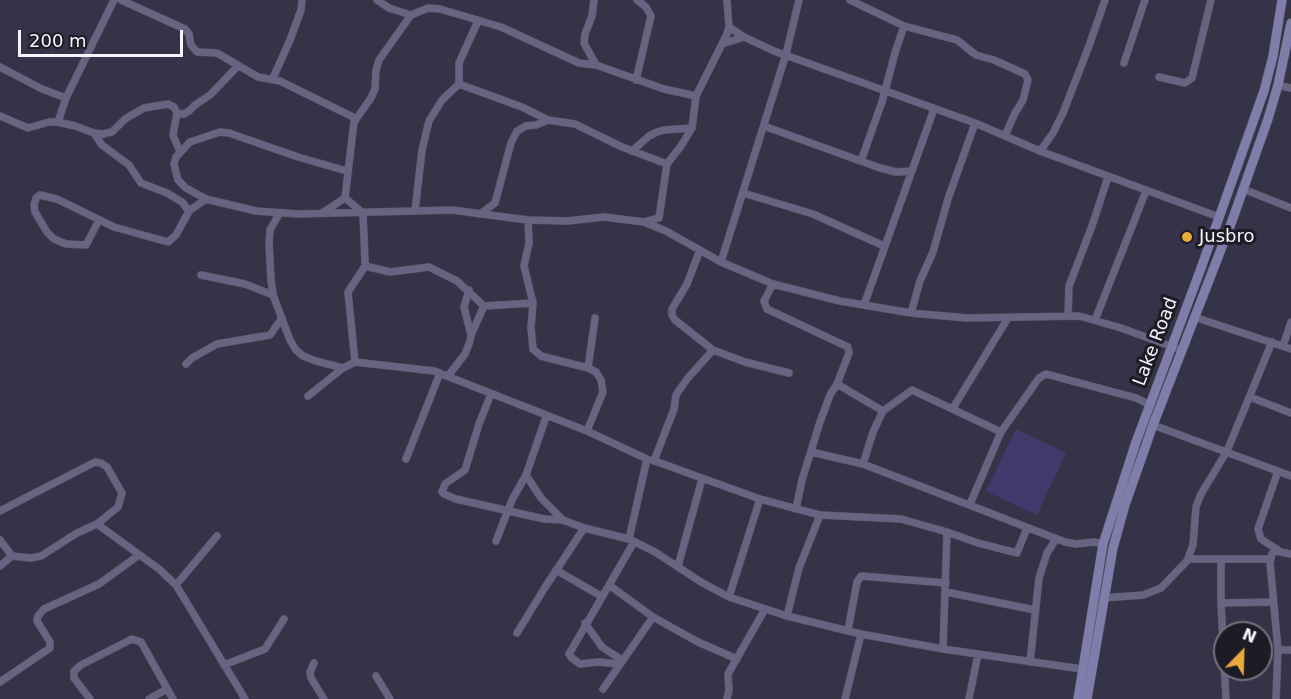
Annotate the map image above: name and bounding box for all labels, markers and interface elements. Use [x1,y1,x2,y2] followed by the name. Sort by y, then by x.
[21,18,186,56] scale bar
[29,30,87,51] text: 200 m
[1199,226,1255,248] place label: Jusbro
[1180,230,1194,244] marker: Jusbro
[1129,295,1183,389] street label: Lake Road
[1213,621,1273,681] north arrow
[1240,624,1259,647] text: N

